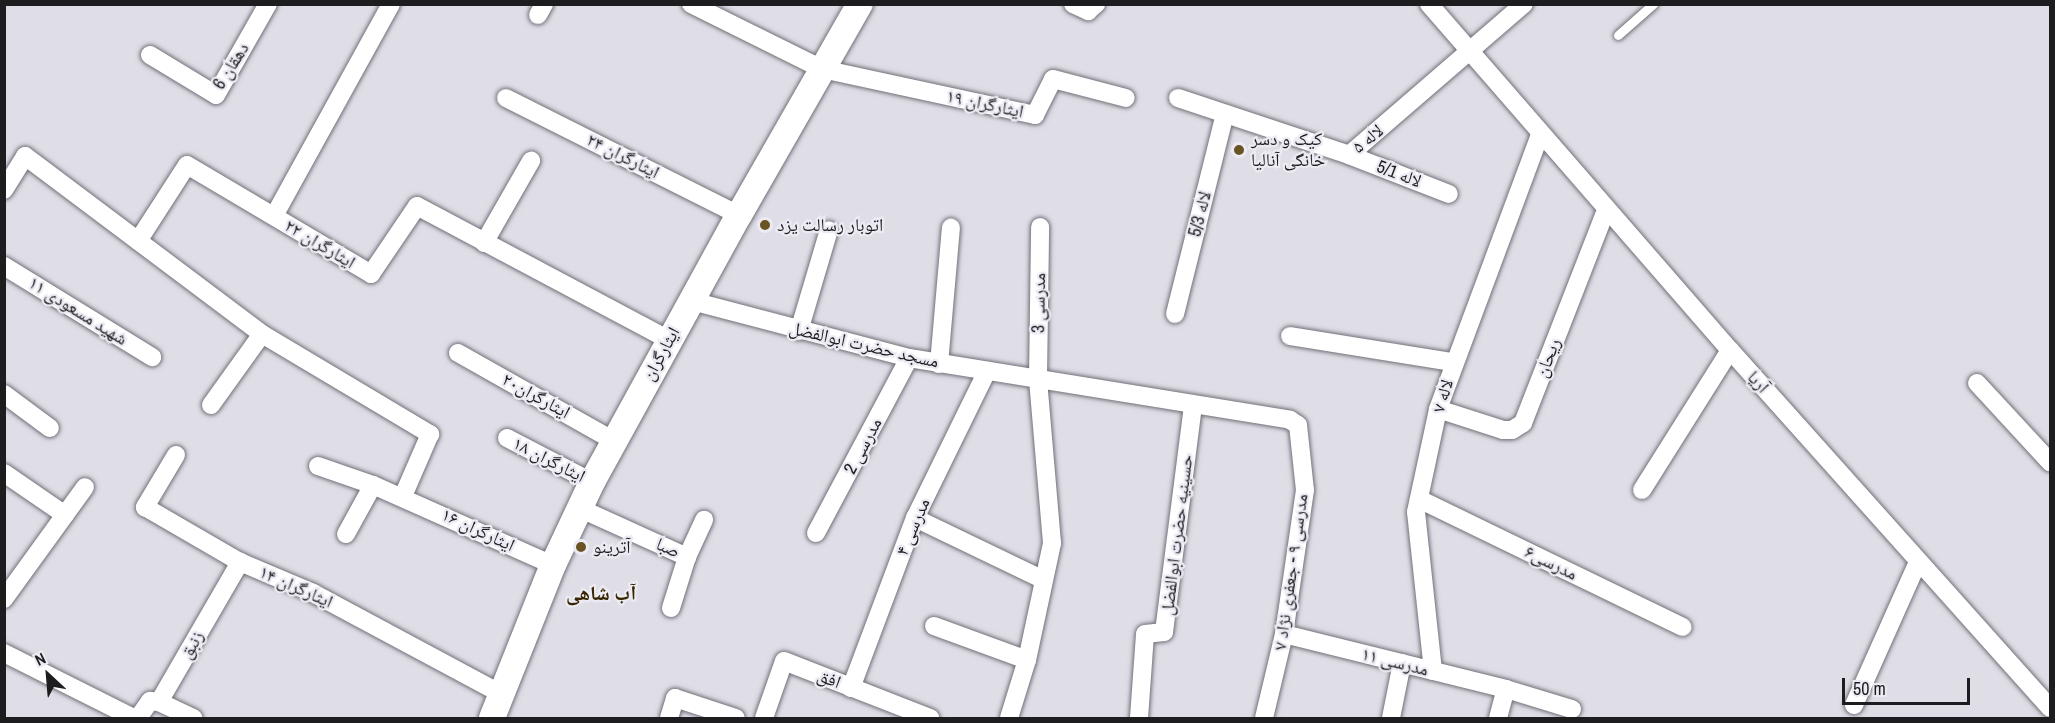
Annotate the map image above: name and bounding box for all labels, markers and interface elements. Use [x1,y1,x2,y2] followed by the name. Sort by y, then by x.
[208,39,254,93] street label: دهقان 6
[944,85,1026,123] street label: ایثارگران ۱‍۹
[1348,120,1388,158] street label: لاله ۵
[583,129,663,183] street label: ایثارگران ۲۴
[1251,129,1325,172] place label: کیک و دسر خانگی آنالیا
[1232,143,1246,157] marker: کیک و دسر خانگی آنالیا
[1374,156,1424,192] street label: لاله 5/1
[1184,189,1216,239] street label: لاله 5/3
[777,214,883,236] place label: اتوبار رسالت یزد
[281,215,359,273] street label: ایثارگران ۲۲
[758,218,772,232] marker: اتوبار رسالت یزد
[24,272,132,350] street label: شهید مسعودی ۱۱
[1028,273,1050,333] street label: مدرسی 3
[787,317,941,373] street label: مسجد حضرت ابوالفضل
[637,323,685,385] street label: ایثارگران
[1531,335,1565,381] street label: ریحان
[1743,367,1773,397] street label: آریا
[498,369,574,423] street label: ۲۰ایثارگران
[1428,377,1458,415] street label: لاله ۷
[839,414,887,478] street label: مدرسی 2
[509,433,589,487] street label: ایثارگران ۱۸
[1156,453,1198,617] street label: حسینیه حضرت ابوالفضل
[1269,492,1313,652] street label: مدرسی ۹ - جعفری نژاد ۷
[891,495,935,559] street label: مدرسی ۴
[438,504,518,556] street label: ایثارگران ۱۶
[653,533,683,563] street label: صبا
[593,536,631,558] place label: آترینو
[574,540,588,554] marker: آترینو
[1521,541,1581,585] street label: مدرسی۶
[256,561,336,613] street label: ایثارگران ۱۴
[566,580,636,604] district label: آب شاهی
[175,627,209,663] street label: زنبق
[1359,643,1431,681] street label: مدرسی ۱۱
[18,645,78,705] north arrow
[31,647,49,671] text: N
[814,665,844,693] street label: افق
[1845,666,1972,704] scale bar
[1853,676,1886,701] text: 50 m

